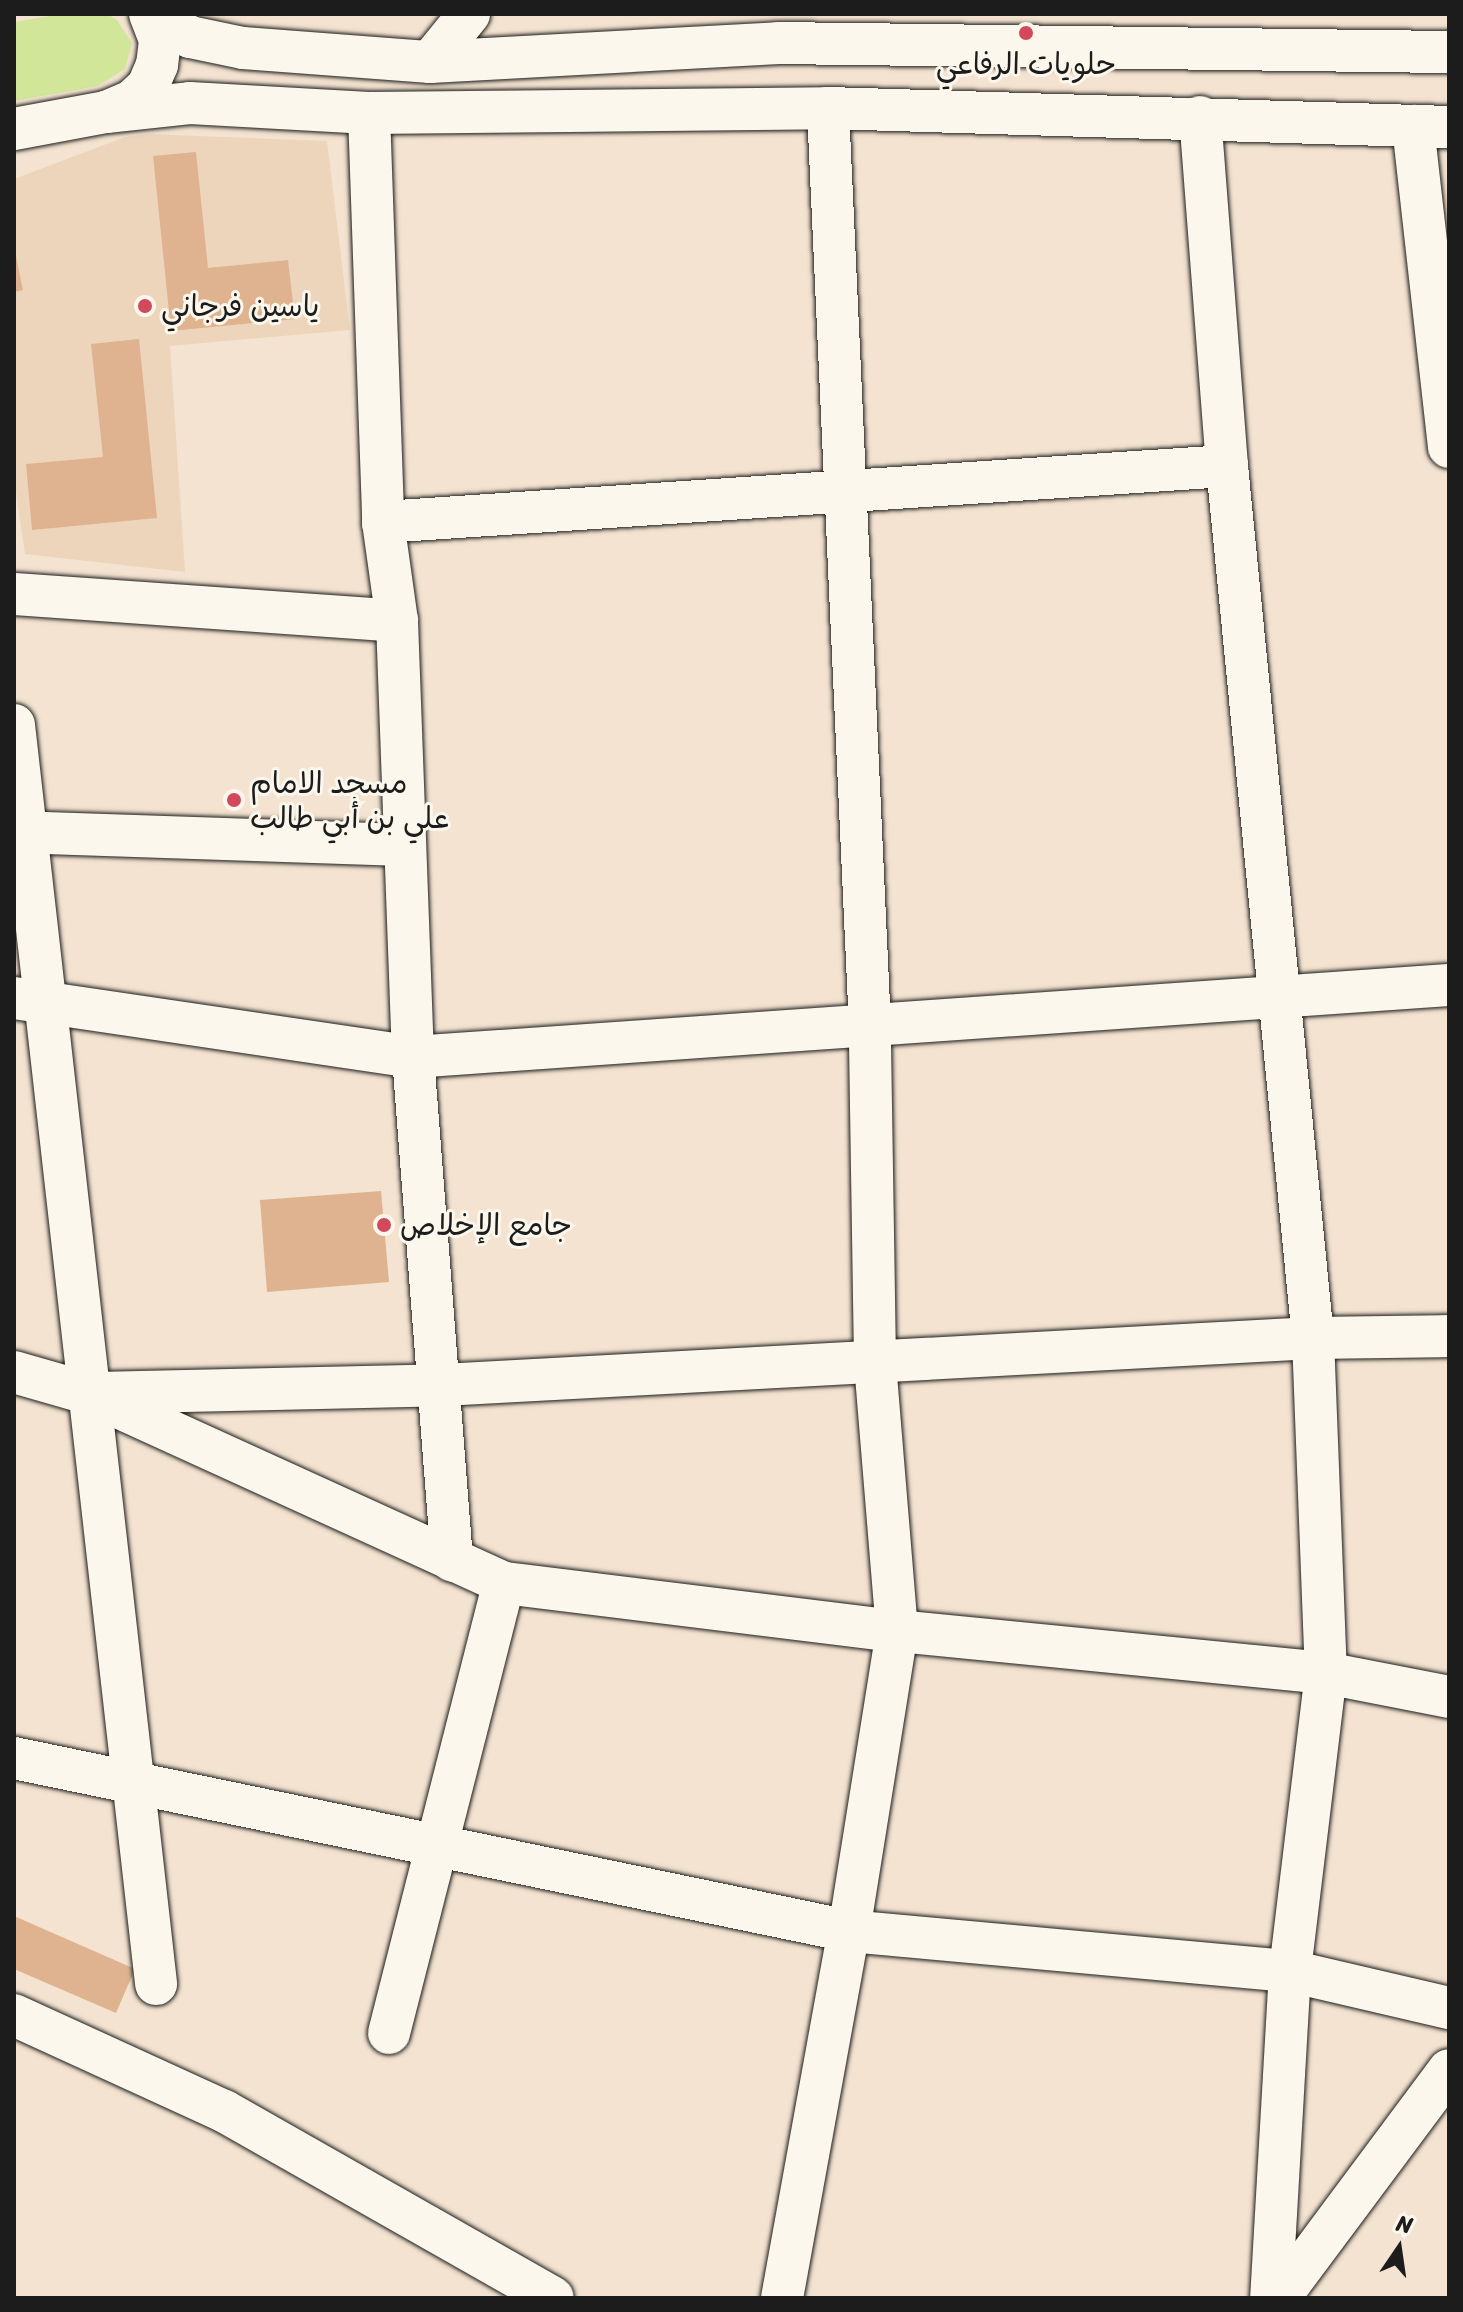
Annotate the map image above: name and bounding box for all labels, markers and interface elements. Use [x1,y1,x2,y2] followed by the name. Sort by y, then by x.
[1017,24,1035,42] marker: حلويات الرفاعي
[936,46,1116,82] place label: حلويات الرفاعي
[161,288,320,324] place label: ياسين فرجاني
[136,297,154,315] marker: ياسين فرجاني
[250,765,450,836] place label: مسجد الامام علي بن أبي طالب
[225,791,243,809] marker: مسجد الامام علي بن أبي طالب
[400,1207,572,1243] place label: جامع الإخلاص
[375,1216,393,1234] marker: جامع الإخلاص
[1393,2203,1416,2245] text: N
[1359,2208,1439,2288] north arrow

